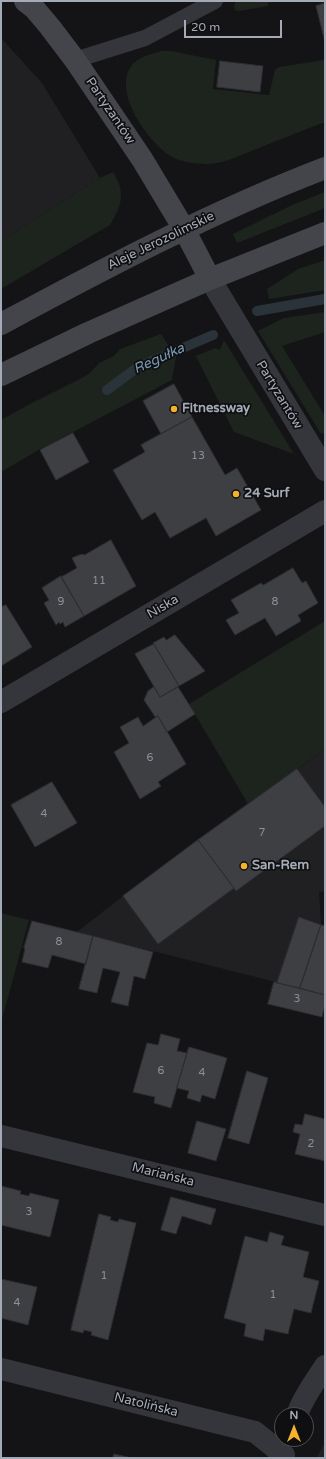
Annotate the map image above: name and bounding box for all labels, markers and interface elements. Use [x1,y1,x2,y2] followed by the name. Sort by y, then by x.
[186,12,284,38] scale bar
[191,20,220,34] text: 20 m
[82,75,138,147] street label: Partyzantów
[105,208,217,274] street label: Aleje Jerozolimskie
[131,340,187,378] water label: Regułka
[252,358,306,432] street label: Partyzantów
[182,401,250,417] place label: Fitnessway
[169,404,179,414] marker: Fitnessway
[191,449,205,463] house number: 13
[244,486,289,502] place label: 24 Surf
[231,489,241,499] marker: 24 Surf
[92,574,106,588] house number: 11
[144,592,182,622] street label: Niska
[58,595,64,609] house number: 9
[272,595,278,609] house number: 8
[147,751,153,765] house number: 6
[41,807,47,821] house number: 4
[259,826,265,840] house number: 7
[252,858,309,874] place label: San-Rem
[239,861,249,871] marker: San-Rem
[56,935,62,949] house number: 8
[294,992,300,1006] house number: 3
[158,1064,164,1078] house number: 6
[199,1066,205,1080] house number: 4
[308,1137,314,1151] house number: 2
[130,1160,196,1190] street label: Mariańska
[26,1205,32,1219] house number: 3
[101,1269,107,1283] house number: 1
[270,1288,276,1302] house number: 1
[14,1296,20,1310] house number: 4
[112,1390,180,1420] street label: Natolińska
[274,1407,314,1447] north arrow
[290,1409,298,1422] text: N

